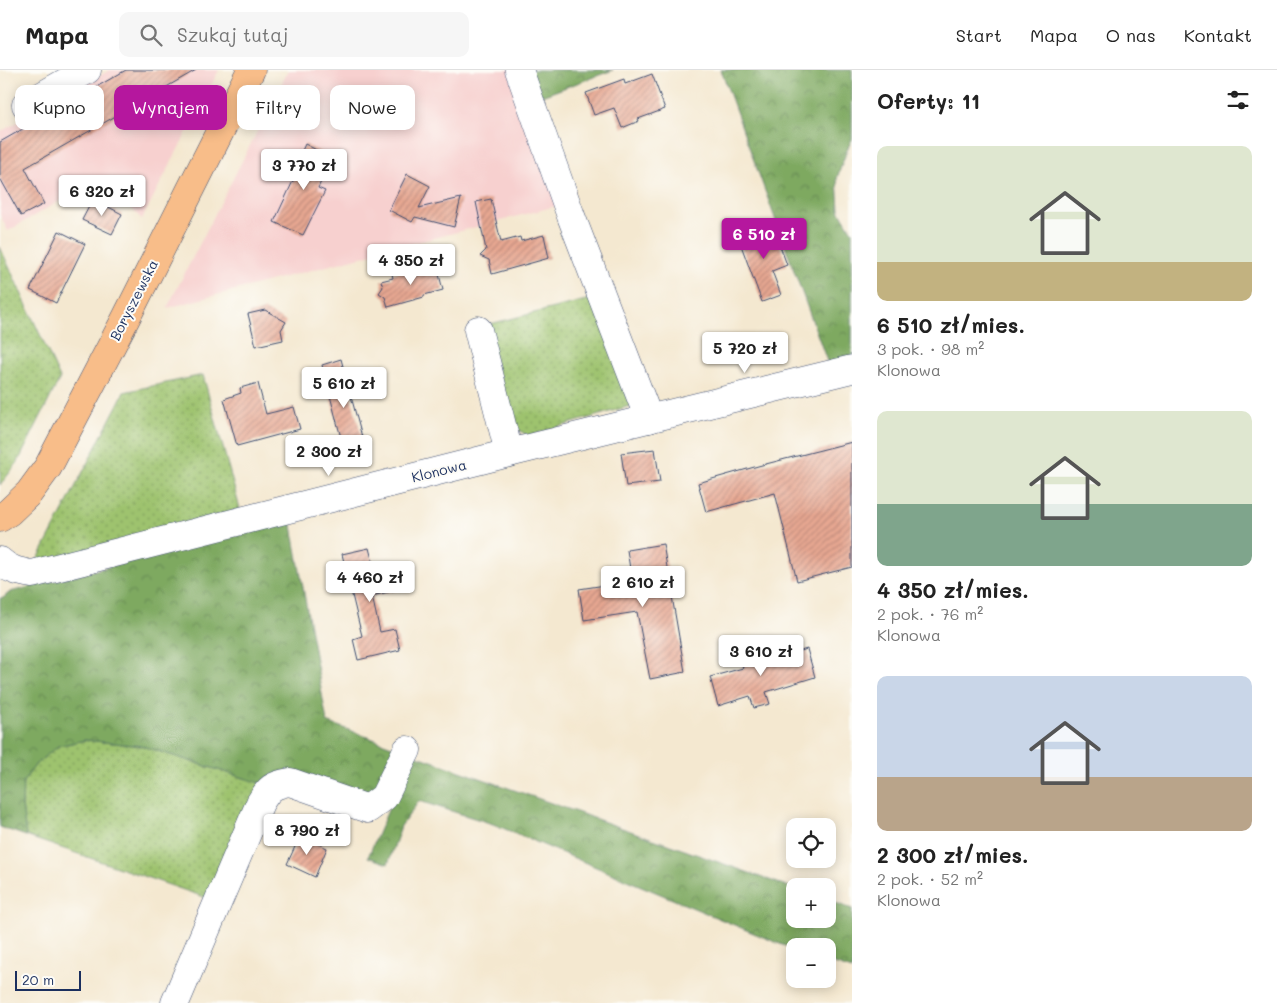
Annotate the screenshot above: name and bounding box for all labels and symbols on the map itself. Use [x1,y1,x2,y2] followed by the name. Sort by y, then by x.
[252,148,356,191] pin: 3 770 zł
[50,174,154,217] pin: 6 320 zł
[712,218,816,260] pin: 6 510 zł
[359,244,463,286] pin: 4 350 zł
[105,256,162,343] street label: Boryszewska
[693,332,797,374] pin: 5 720 zł
[292,366,396,409] pin: 5 610 zł
[277,434,381,477] pin: 2 300 zł
[409,455,468,487] street label: Klonowa
[318,560,422,603] pin: 4 460 zł
[591,566,695,608] pin: 2 610 zł
[709,634,813,677] pin: 3 610 zł
[255,814,359,856] pin: 8 790 zł
[15,968,81,991] scale bar

